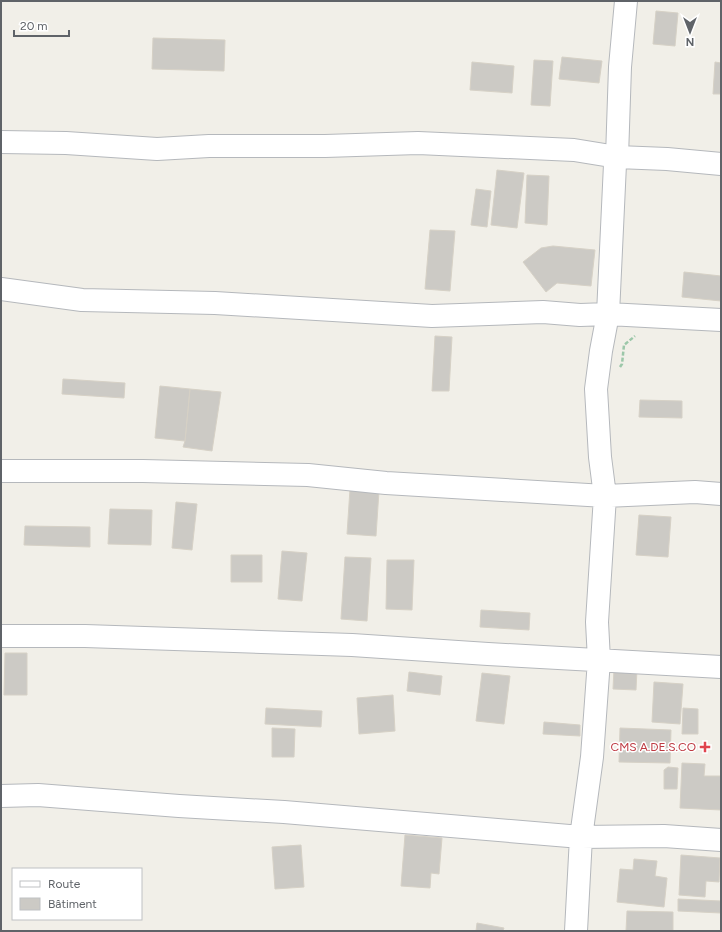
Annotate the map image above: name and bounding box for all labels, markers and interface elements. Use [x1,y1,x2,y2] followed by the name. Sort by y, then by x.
[14,12,69,38] scale bar
[670,12,710,52] north arrow
[20,19,48,33] text: 20 m
[686,35,694,48] text: N
[611,740,696,754] place label: CMS A.DE.S.CO
[699,741,711,753] marker: CMS A.DE.S.CO
[12,868,142,920] legend
[48,877,81,891] text: Route
[48,897,97,911] text: Bâtiment

